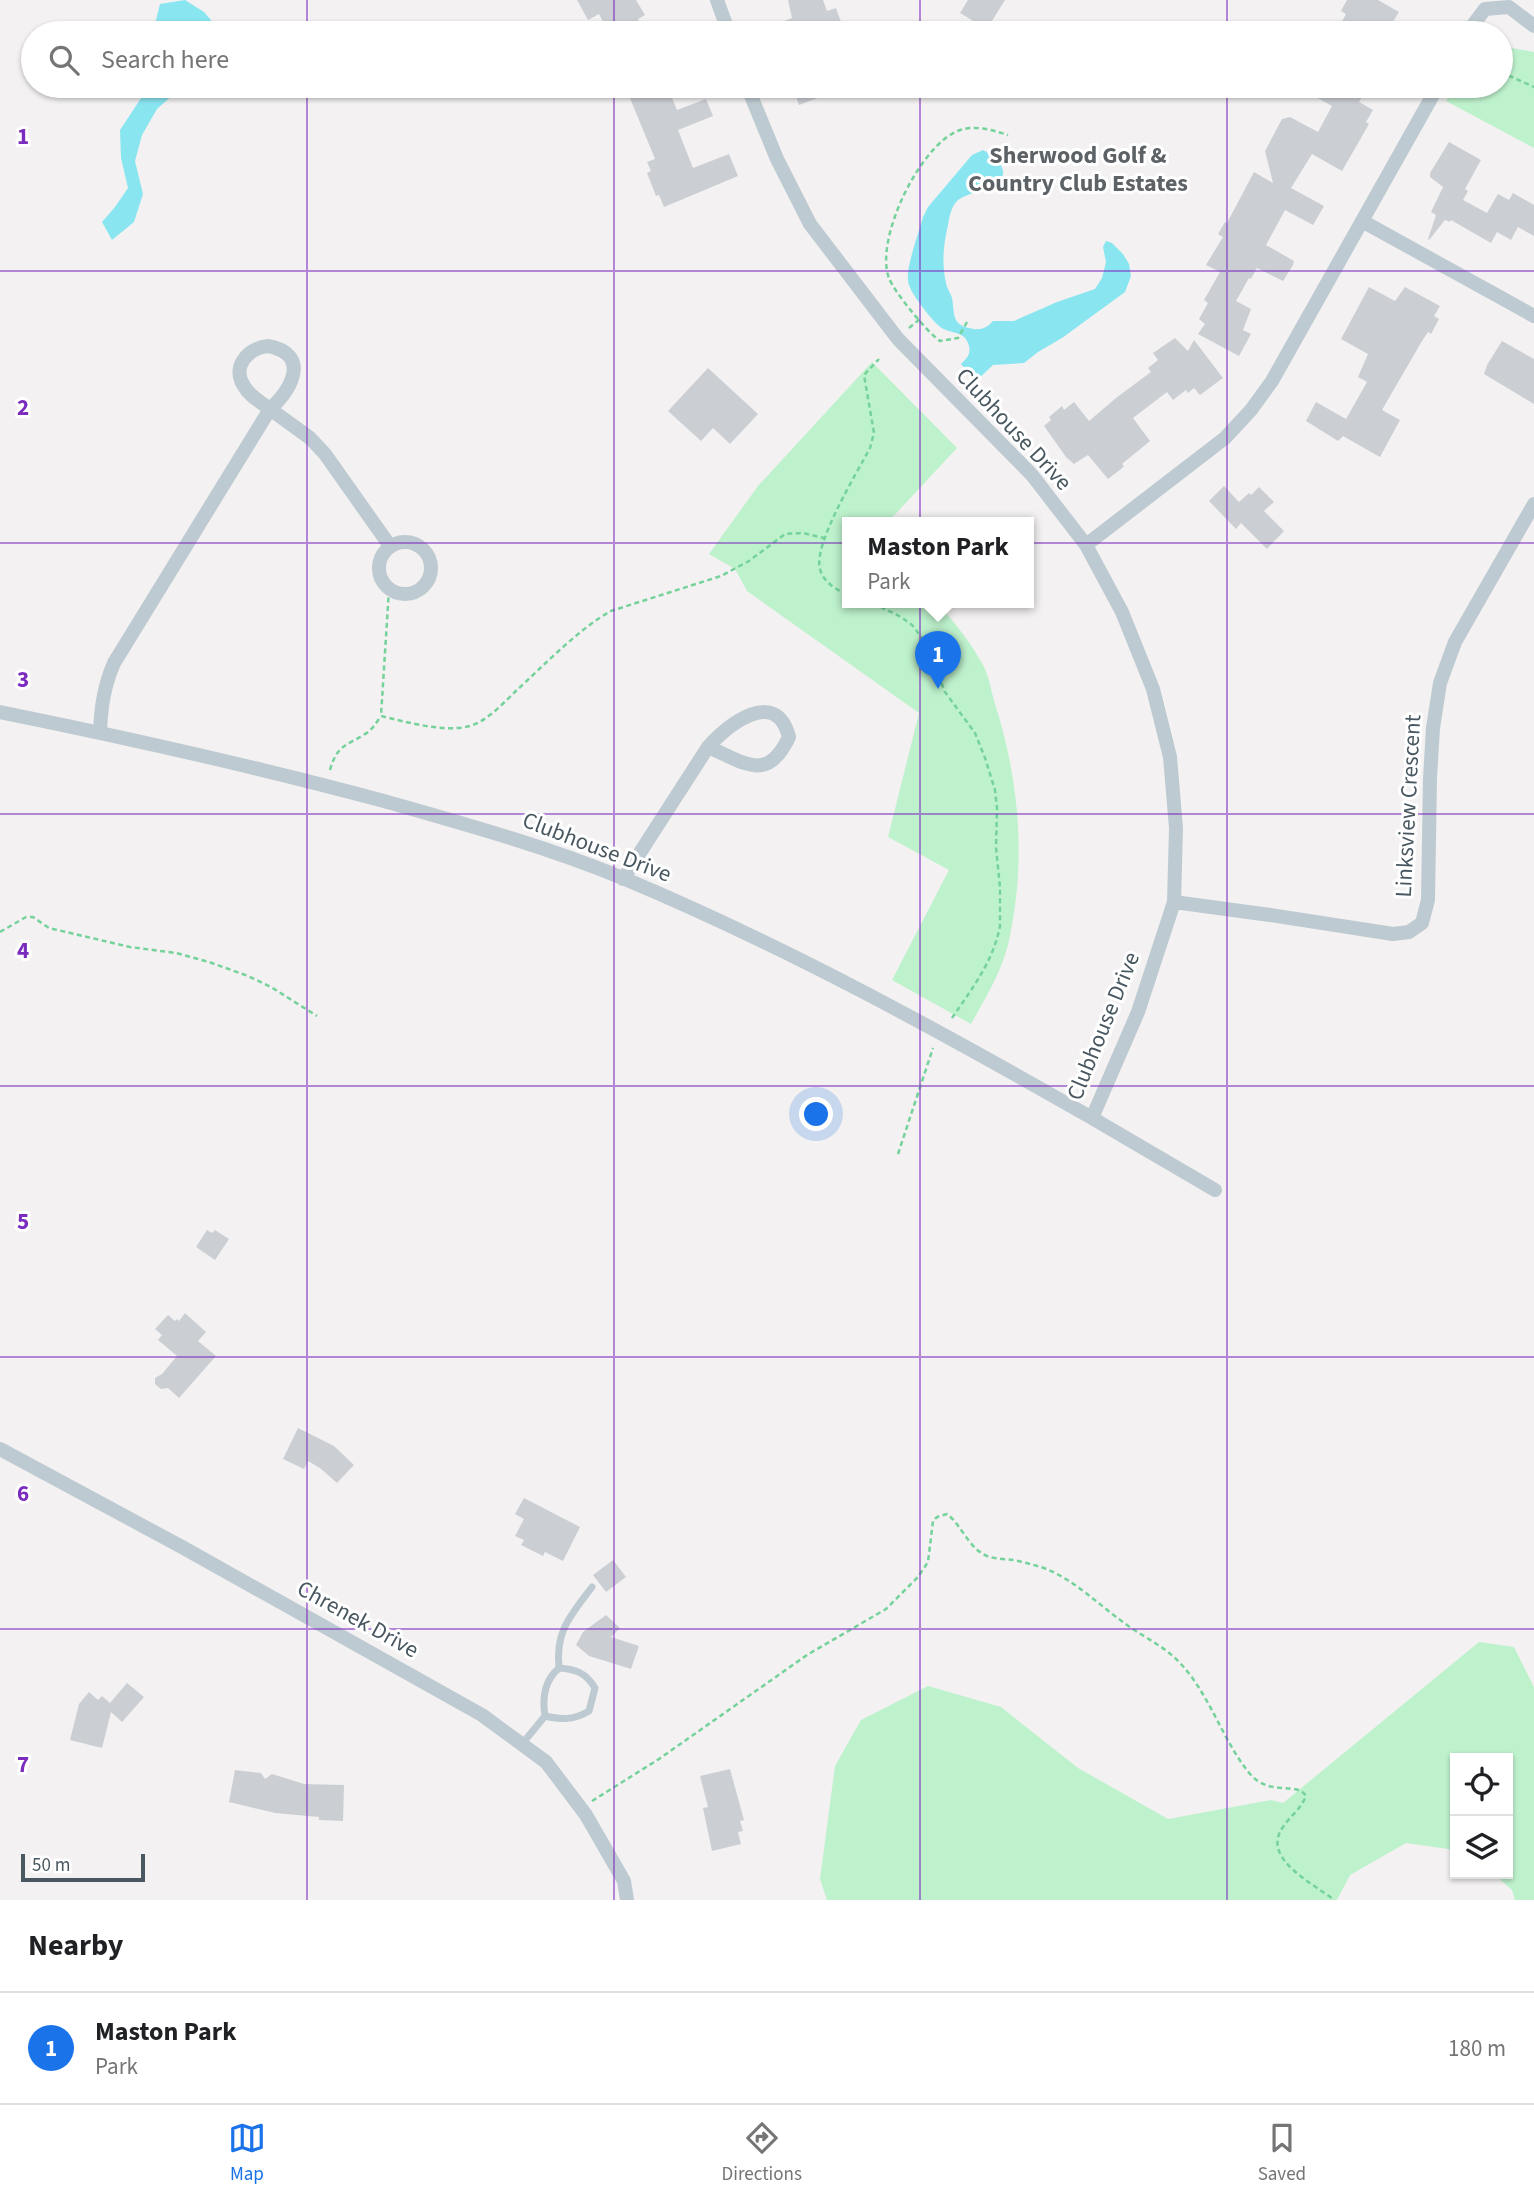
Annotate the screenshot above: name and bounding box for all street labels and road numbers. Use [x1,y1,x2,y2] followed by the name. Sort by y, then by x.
[948,360,1080,498] street label: Clubhouse Drive
[1387,713,1429,898] street label: Linksview Crescent
[518,803,676,891] street label: Clubhouse Drive
[1058,947,1148,1105] street label: Clubhouse Drive
[291,1572,425,1666] street label: Chrenek Drive

